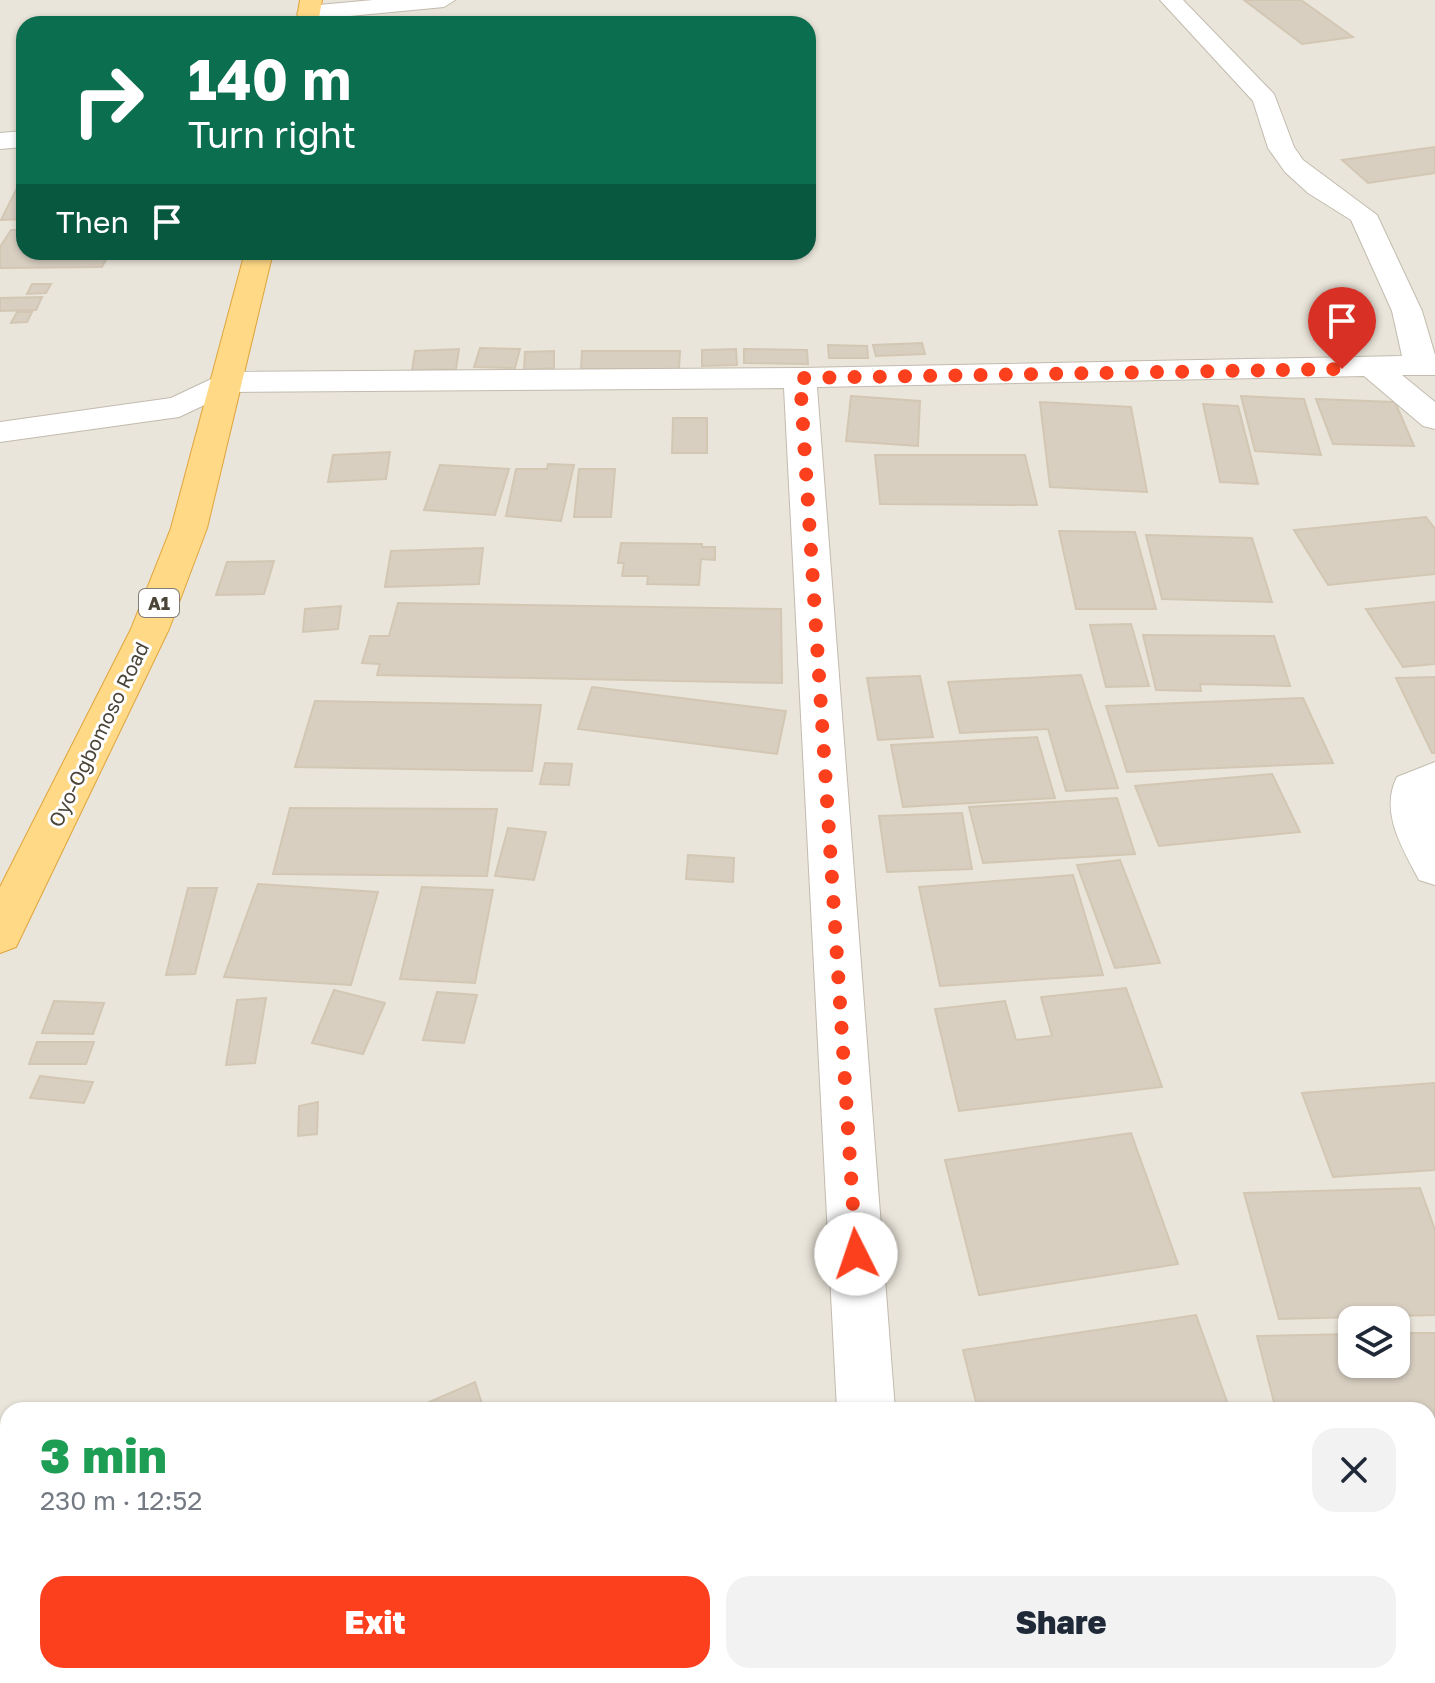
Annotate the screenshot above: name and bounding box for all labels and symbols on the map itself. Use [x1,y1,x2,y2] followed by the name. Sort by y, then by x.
[1308,287,1376,369] pin
[139,589,179,617] road number: A1
[43,638,153,830] street label: Oyo-Ogbomoso Road
[814,1212,898,1296] position arrow

